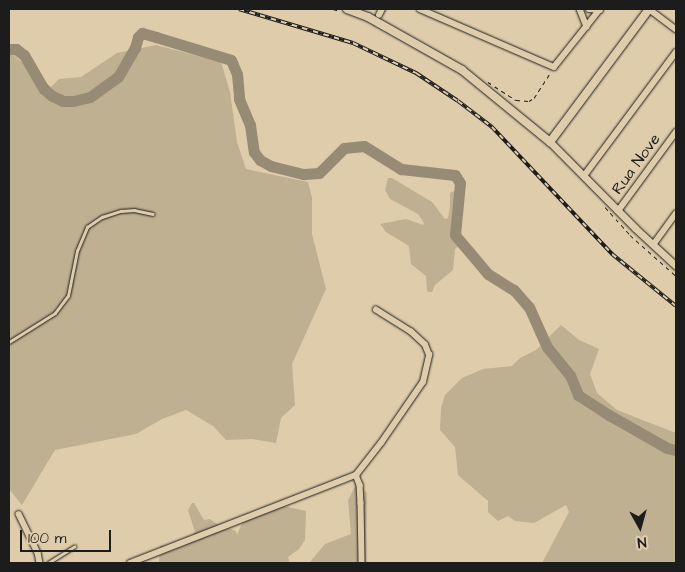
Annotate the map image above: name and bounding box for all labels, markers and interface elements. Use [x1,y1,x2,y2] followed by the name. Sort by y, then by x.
[608,130,664,198] street label: Rua Nove
[615,502,665,552] north arrow
[22,520,114,552] scale bar
[28,528,67,549] text: 100 m
[636,531,647,552] text: N

